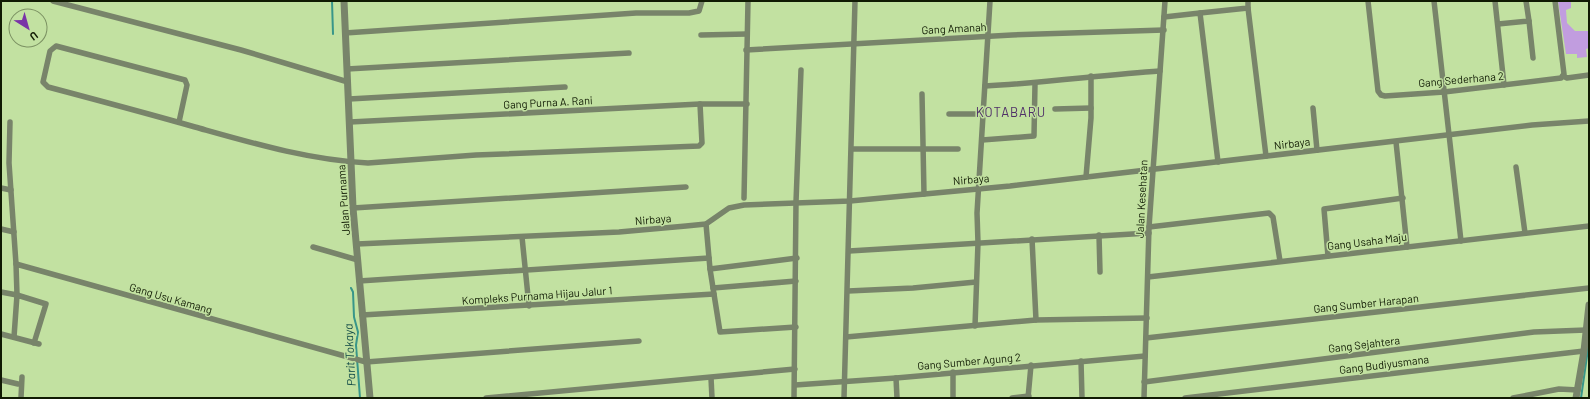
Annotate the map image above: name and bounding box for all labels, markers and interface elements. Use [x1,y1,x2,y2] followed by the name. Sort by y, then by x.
[8,8,48,48] north arrow
[921,20,987,36] street label: Gang Amanah
[28,29,41,44] text: U
[1418,69,1504,89] street label: Gang Sederhana 2
[503,93,593,111] street label: Gang Purna A. Rani
[976,104,1046,120] district label: KOTABARU
[1273,134,1311,152] street label: Nirbaya
[1132,159,1150,239] street label: Jalan Kesehatan
[334,164,352,236] street label: Jalan Purnama
[952,171,990,187] street label: Nirbaya
[634,211,672,227] street label: Nirbaya
[1326,230,1408,252] street label: Gang Usaha Maju
[128,280,214,316] street label: Gang Usu Kamang
[461,283,613,307] street label: Kompleks Purnama Hijau Jalur 1
[1313,291,1419,315] street label: Gang Sumber Harapan
[340,323,358,387] water label: Parit Tokaya
[1327,333,1401,355] street label: Gang Sejahtera
[917,350,1021,372] street label: Gang Sumber Agung 2
[1338,352,1430,376] street label: Gang Budiyusmana

